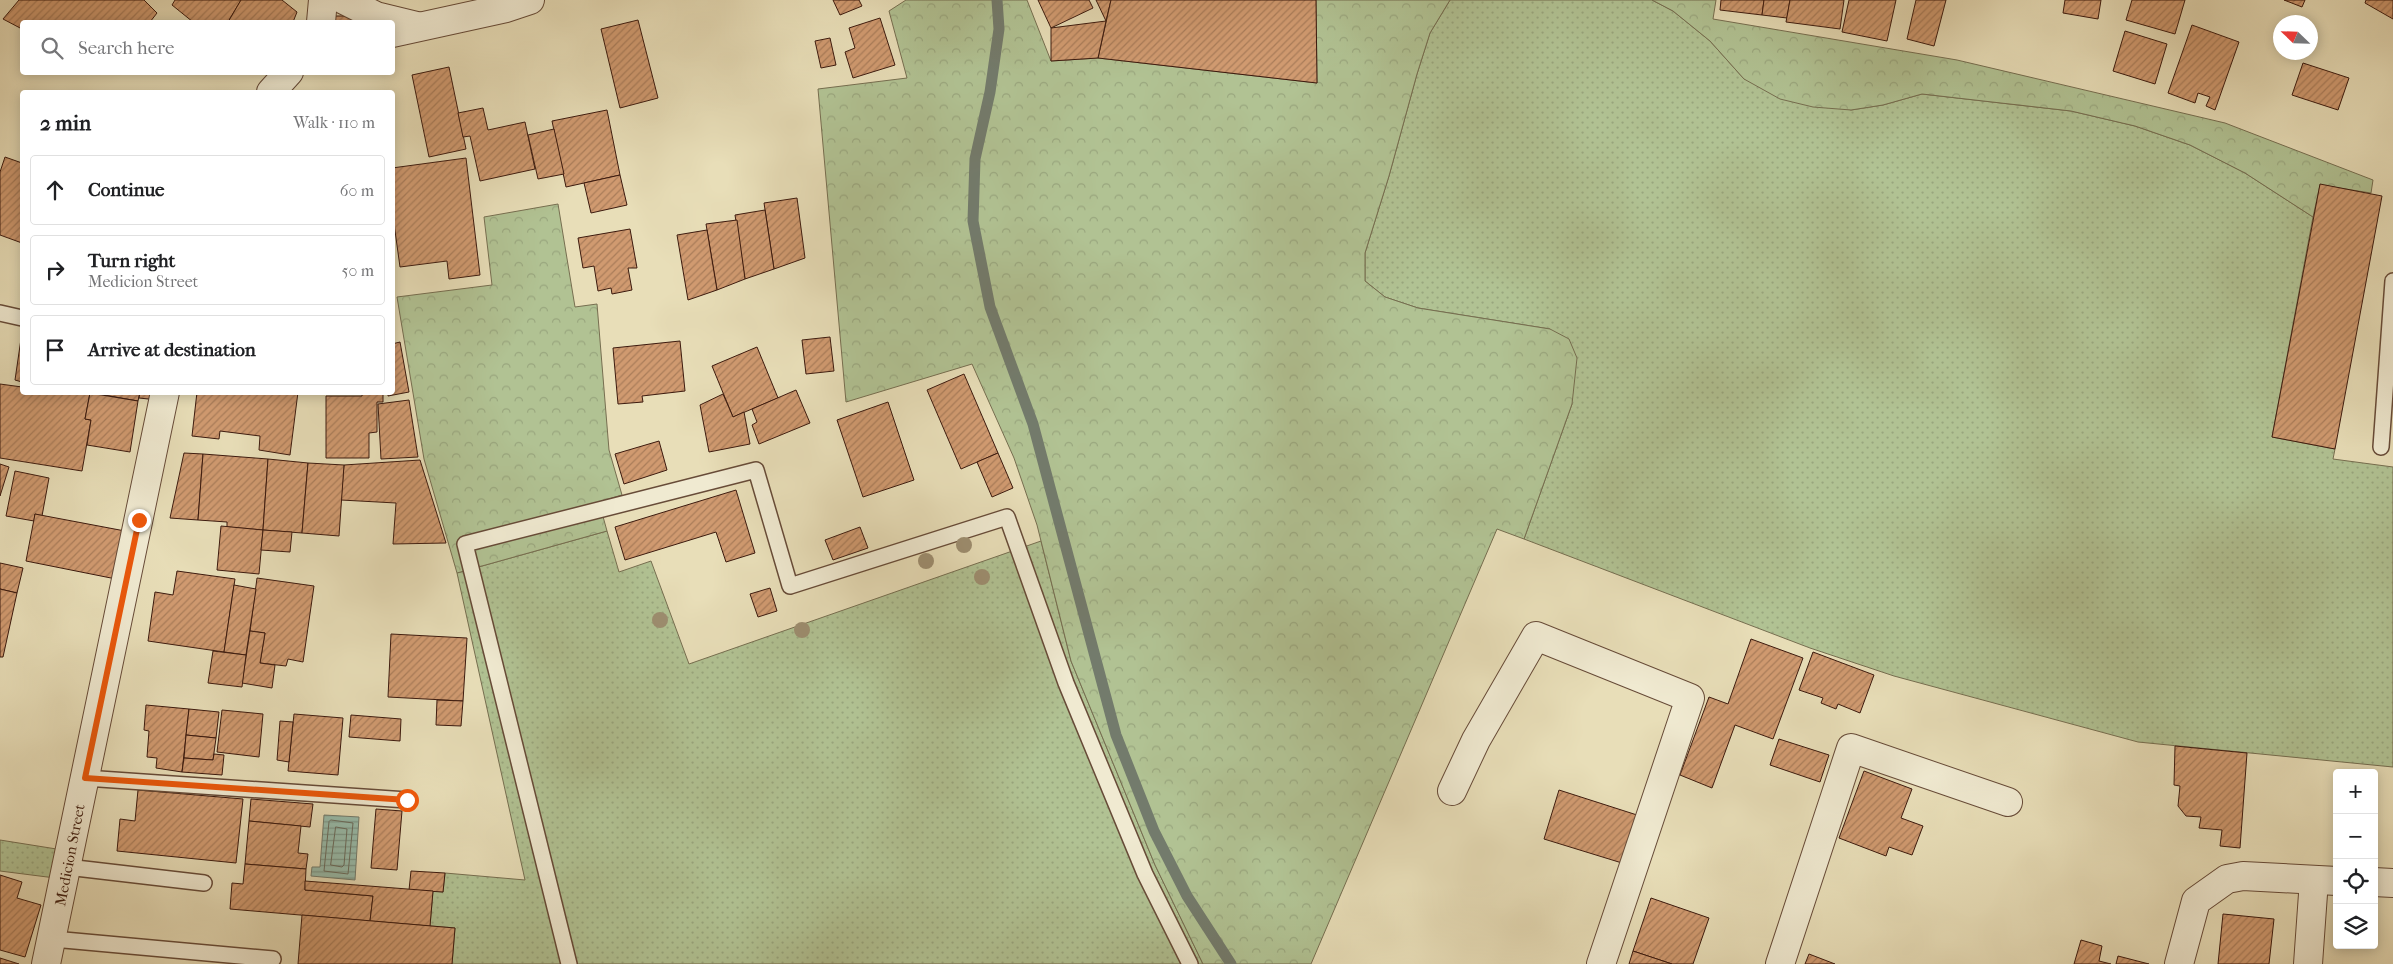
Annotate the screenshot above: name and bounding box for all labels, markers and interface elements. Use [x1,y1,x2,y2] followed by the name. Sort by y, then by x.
[2273,15,2318,60] north arrow
[20,20,395,75] search box
[38,34,66,62] icon: search
[78,37,174,59] text: Search here
[40,111,91,135] text: 2 min
[293,113,375,132] text: Walk · 110 m
[41,176,69,204] icon: ahead
[88,179,164,201] text: Continue
[340,181,374,200] text: 60 m
[88,250,175,272] text: Turn right
[41,256,69,284] icon: right
[342,261,374,280] text: 50 m
[88,272,198,291] text: Medicion Street
[41,336,69,364] icon: arrive
[88,339,256,361] text: Arrive at destination
[128,509,151,532] route end
[2333,769,2378,949] map controls
[2333,769,2378,814] button: +
[396,789,419,812] route start
[51,802,89,907] street label: Medicion Street
[2333,814,2378,859] button: −
[2333,859,2378,904] button: locate
[2333,904,2378,949] button: layers

